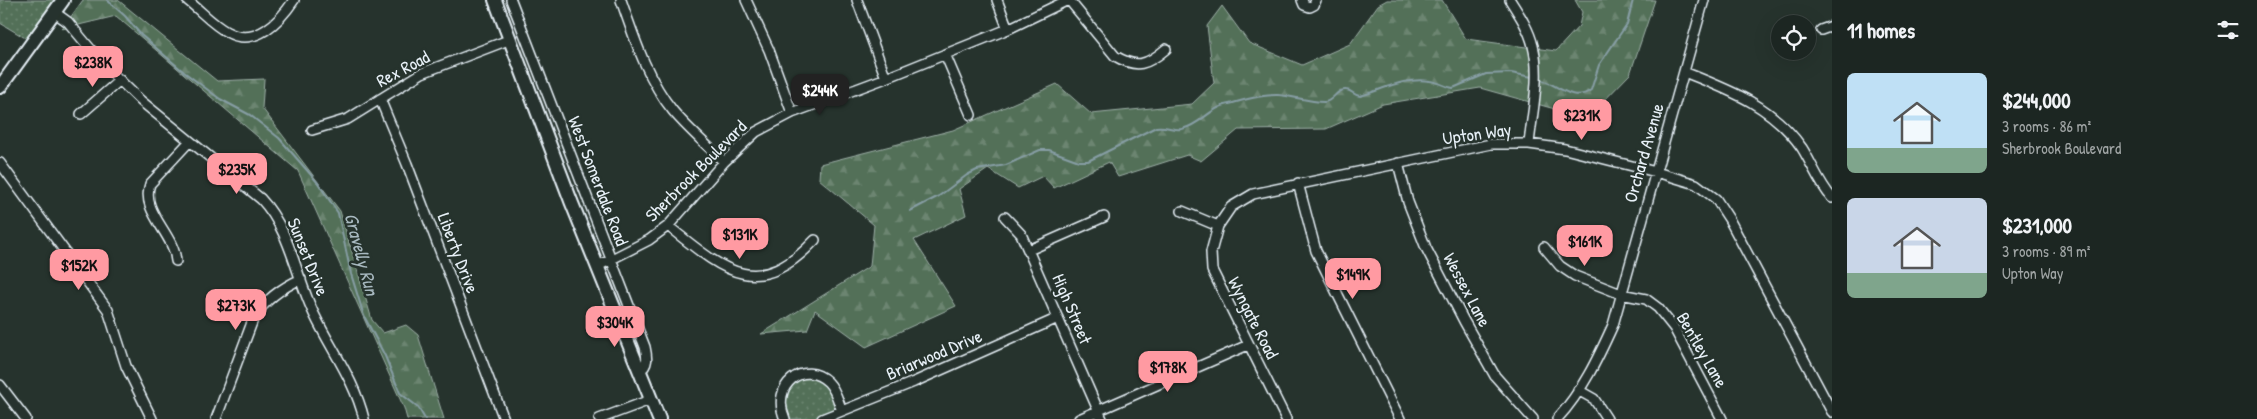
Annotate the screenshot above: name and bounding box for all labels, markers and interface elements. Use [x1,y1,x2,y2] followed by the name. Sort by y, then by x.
[1771,15,1816,60] map controls
[1771,15,1816,60] button: locate
[1847,16,1915,45] text: 11 homes
[2214,16,2242,44] icon: filters
[372,44,434,93] street label: Rex Road
[58,46,128,88] pin: $238K
[74,51,112,73] text: $238K
[785,74,855,116] pin: $244K
[802,79,838,101] text: $244K
[2002,86,2071,115] text: $244,000
[1887,93,1947,153] icon: home
[1547,98,1617,141] pin: $231K
[1617,100,1670,205] street label: Orchard Avenue
[1564,104,1600,126] text: $231K
[562,112,635,249] street label: West Somerdale Road
[639,114,752,227] street label: Sherbrook Boulevard
[2002,115,2091,137] text: 3 rooms · 86 m²
[1441,116,1513,151] street label: Upton Way
[2002,137,2121,159] text: Sherbrook Boulevard
[202,152,272,195] pin: $235K
[218,158,256,180] text: $235K
[432,209,485,297] street label: Liberty Drive
[339,210,386,300] water label: Gravelly Run
[2002,211,2072,240] text: $231,000
[282,214,335,299] street label: Sunset Drive
[705,218,775,260] pin: $131K
[1887,218,1947,278] icon: home
[722,223,758,245] text: $131K
[1550,224,1620,267] pin: $161K
[1568,230,1602,252] text: $161K
[2002,240,2091,262] text: 3 rooms · 89 m²
[44,248,114,291] pin: $152K
[1437,248,1497,331] street label: Wessex Lane
[61,254,97,276] text: $152K
[1318,258,1388,300] pin: $149K
[2002,262,2063,284] text: Upton Way
[1336,263,1370,285] text: $149K
[1046,270,1099,349] street label: High Street
[1222,272,1285,363] street label: Wyngate Road
[201,288,271,331] pin: $273K
[216,294,256,316] text: $273K
[580,306,650,348] pin: $304K
[1671,307,1734,392] street label: Bentley Lane
[597,311,633,333] text: $304K
[882,323,986,386] street label: Briarwood Drive
[1133,350,1203,393] pin: $178K
[1149,356,1187,378] text: $178K

